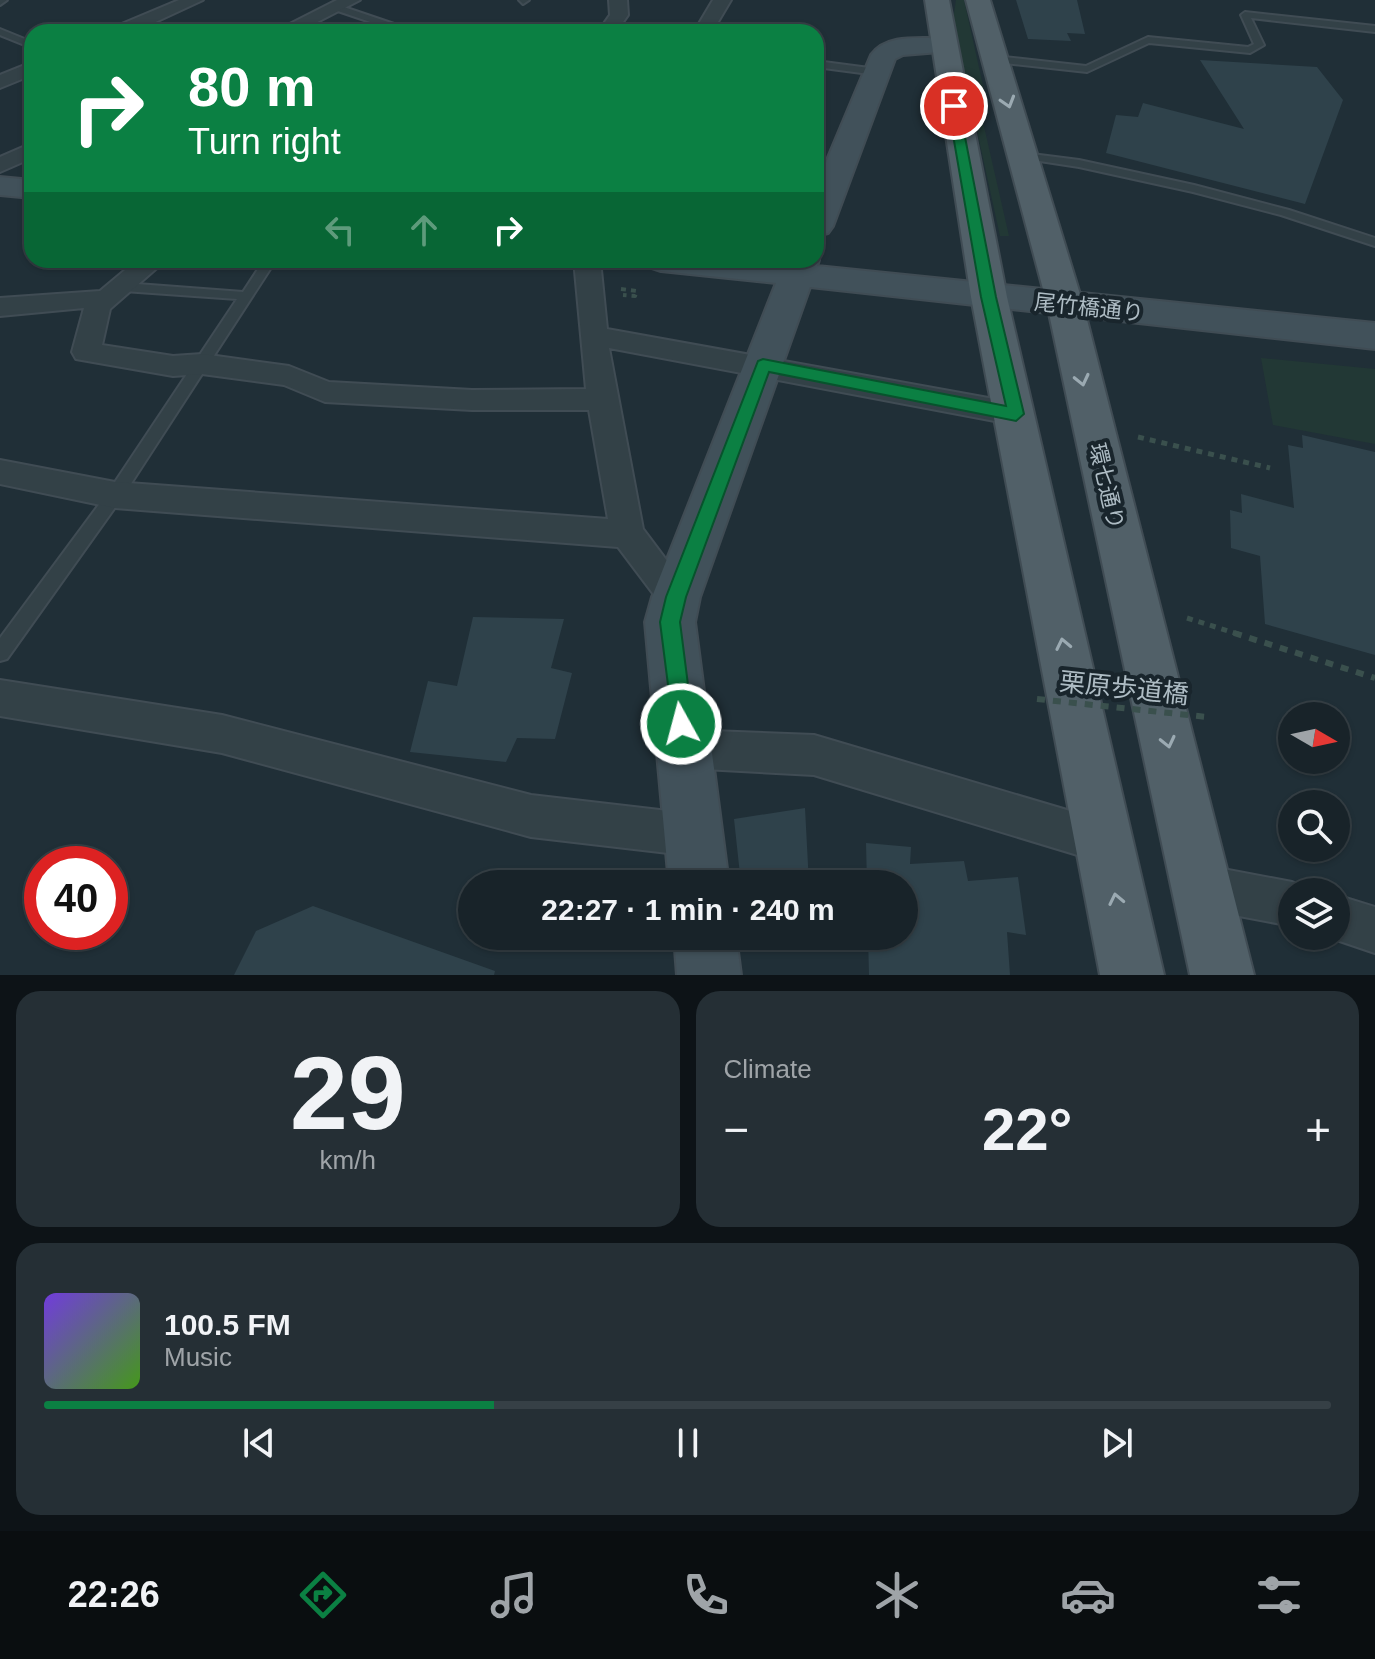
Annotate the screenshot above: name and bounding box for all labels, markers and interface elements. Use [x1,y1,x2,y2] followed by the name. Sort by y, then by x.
[188,55,316,118] text: 80 m
[56,56,160,160] icon: right
[920,72,988,140] pin
[932,84,976,128] icon: arrive
[999,94,1015,108] one-way arrow
[188,121,341,162] text: Turn right
[318,208,362,252] icon: left
[402,208,446,252] icon: ahead
[486,208,530,252] icon: right
[1033,289,1145,326] street label: 尾竹橋通り
[1073,373,1090,387] one-way arrow
[1084,440,1129,532] street label: 環七通り
[1055,638,1072,651] one-way arrow
[1058,666,1190,710] street label: 栗原歩道橋
[639,682,723,766] position arrow
[1278,702,1350,774] north arrow
[1278,702,1350,950] map controls
[1159,735,1176,749] one-way arrow
[1278,790,1350,862] button: search
[24,846,128,950] speed limit sign: 40
[1278,878,1350,950] button: layers
[1108,892,1125,906] one-way arrow
[541,893,835,926] text: 22:27 · 1 min · 240 m
[290,1035,406,1151] text: 29
[724,1054,812,1084] text: Climate
[982,1096,1073,1163] text: 22°
[724,1105,749,1154] text: −
[1305,1105,1331,1154] text: +
[320,1145,376,1175] text: km/h
[164,1308,291,1341] text: 100.5 FM
[164,1342,232,1372] text: Music
[237,1421,281,1465] icon: previous
[666,1421,710,1465] icon: pause
[1095,1421,1139,1465] icon: next
[295,1567,351,1623] icon: directions
[486,1567,542,1623] icon: music
[678,1567,734,1623] icon: phone
[869,1567,925,1623] icon: climate
[1060,1567,1116,1623] icon: car
[1251,1567,1307,1623] icon: filters
[68,1574,160,1615] text: 22:26

